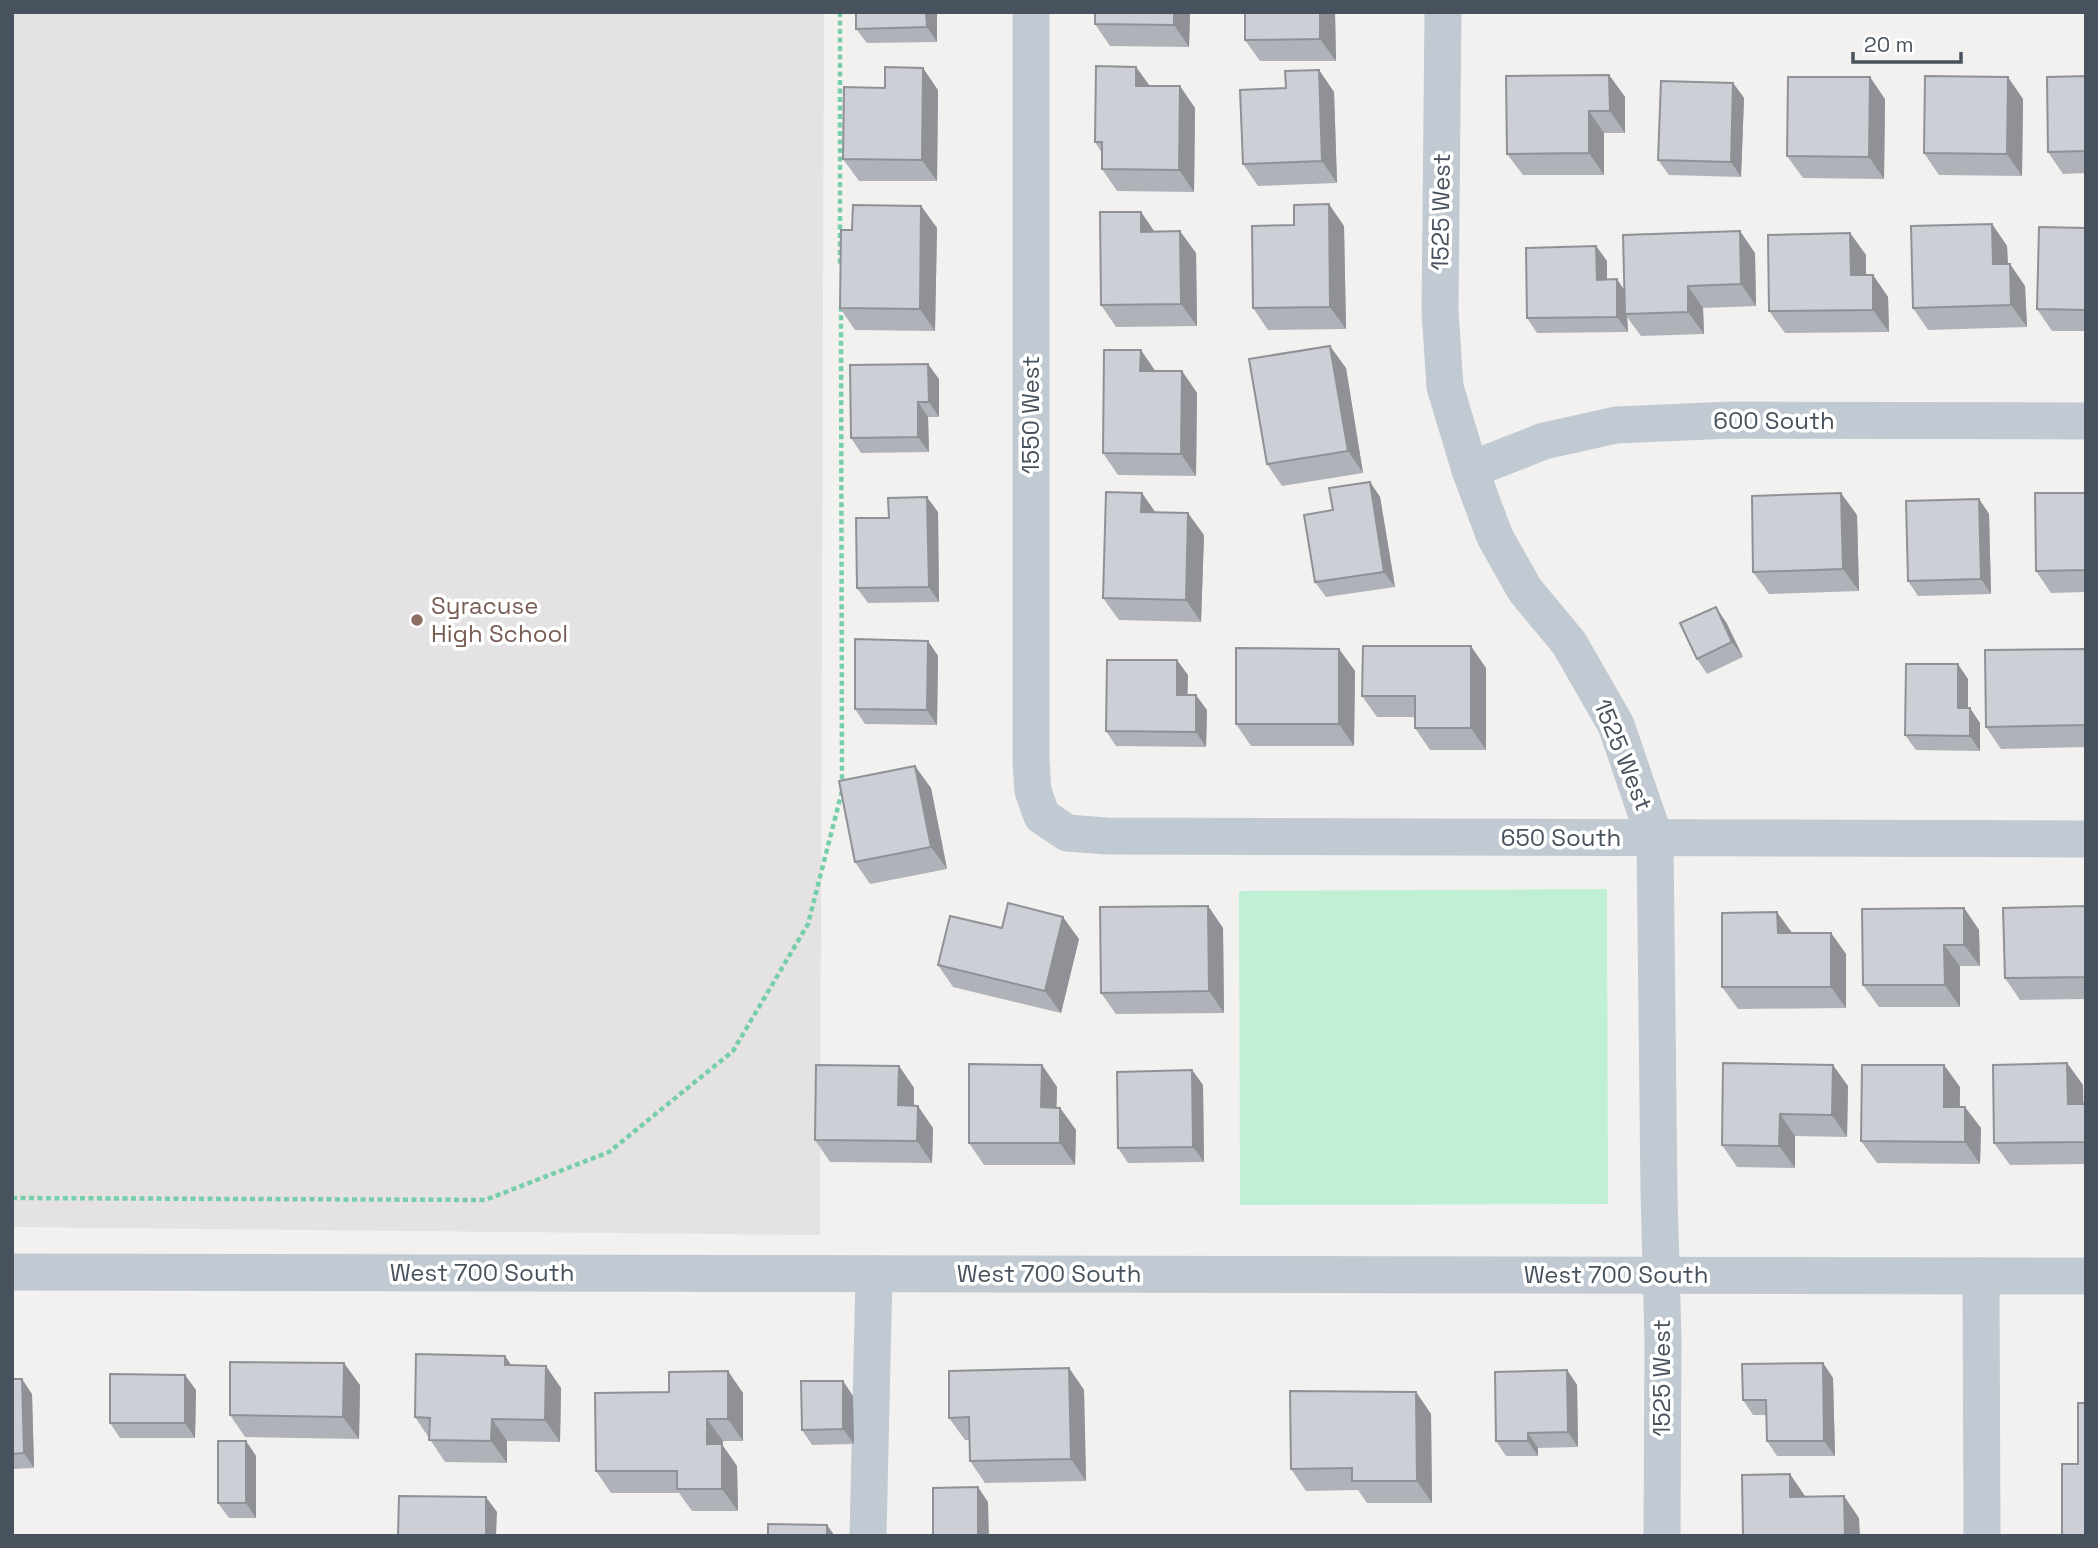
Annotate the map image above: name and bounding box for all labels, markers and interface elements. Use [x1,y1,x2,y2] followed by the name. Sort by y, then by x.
[1853,21,1962,65] scale bar
[1864,31,1914,58] text: 20 m
[1424,153,1457,271] street label: 1525 West
[1015,356,1046,474] street label: 1550 West
[1713,405,1835,436] street label: 600 South
[431,590,568,649] place label: Syracuse High School
[409,612,425,628] marker: Syracuse High School
[1587,695,1660,815] street label: 1525 West
[1501,822,1621,853] street label: 650 South
[390,1257,574,1288] street label: West 700 South
[957,1258,1141,1289] street label: West 700 South
[1524,1259,1708,1290] street label: West 700 South
[1646,1319,1677,1437] street label: 1525 West

